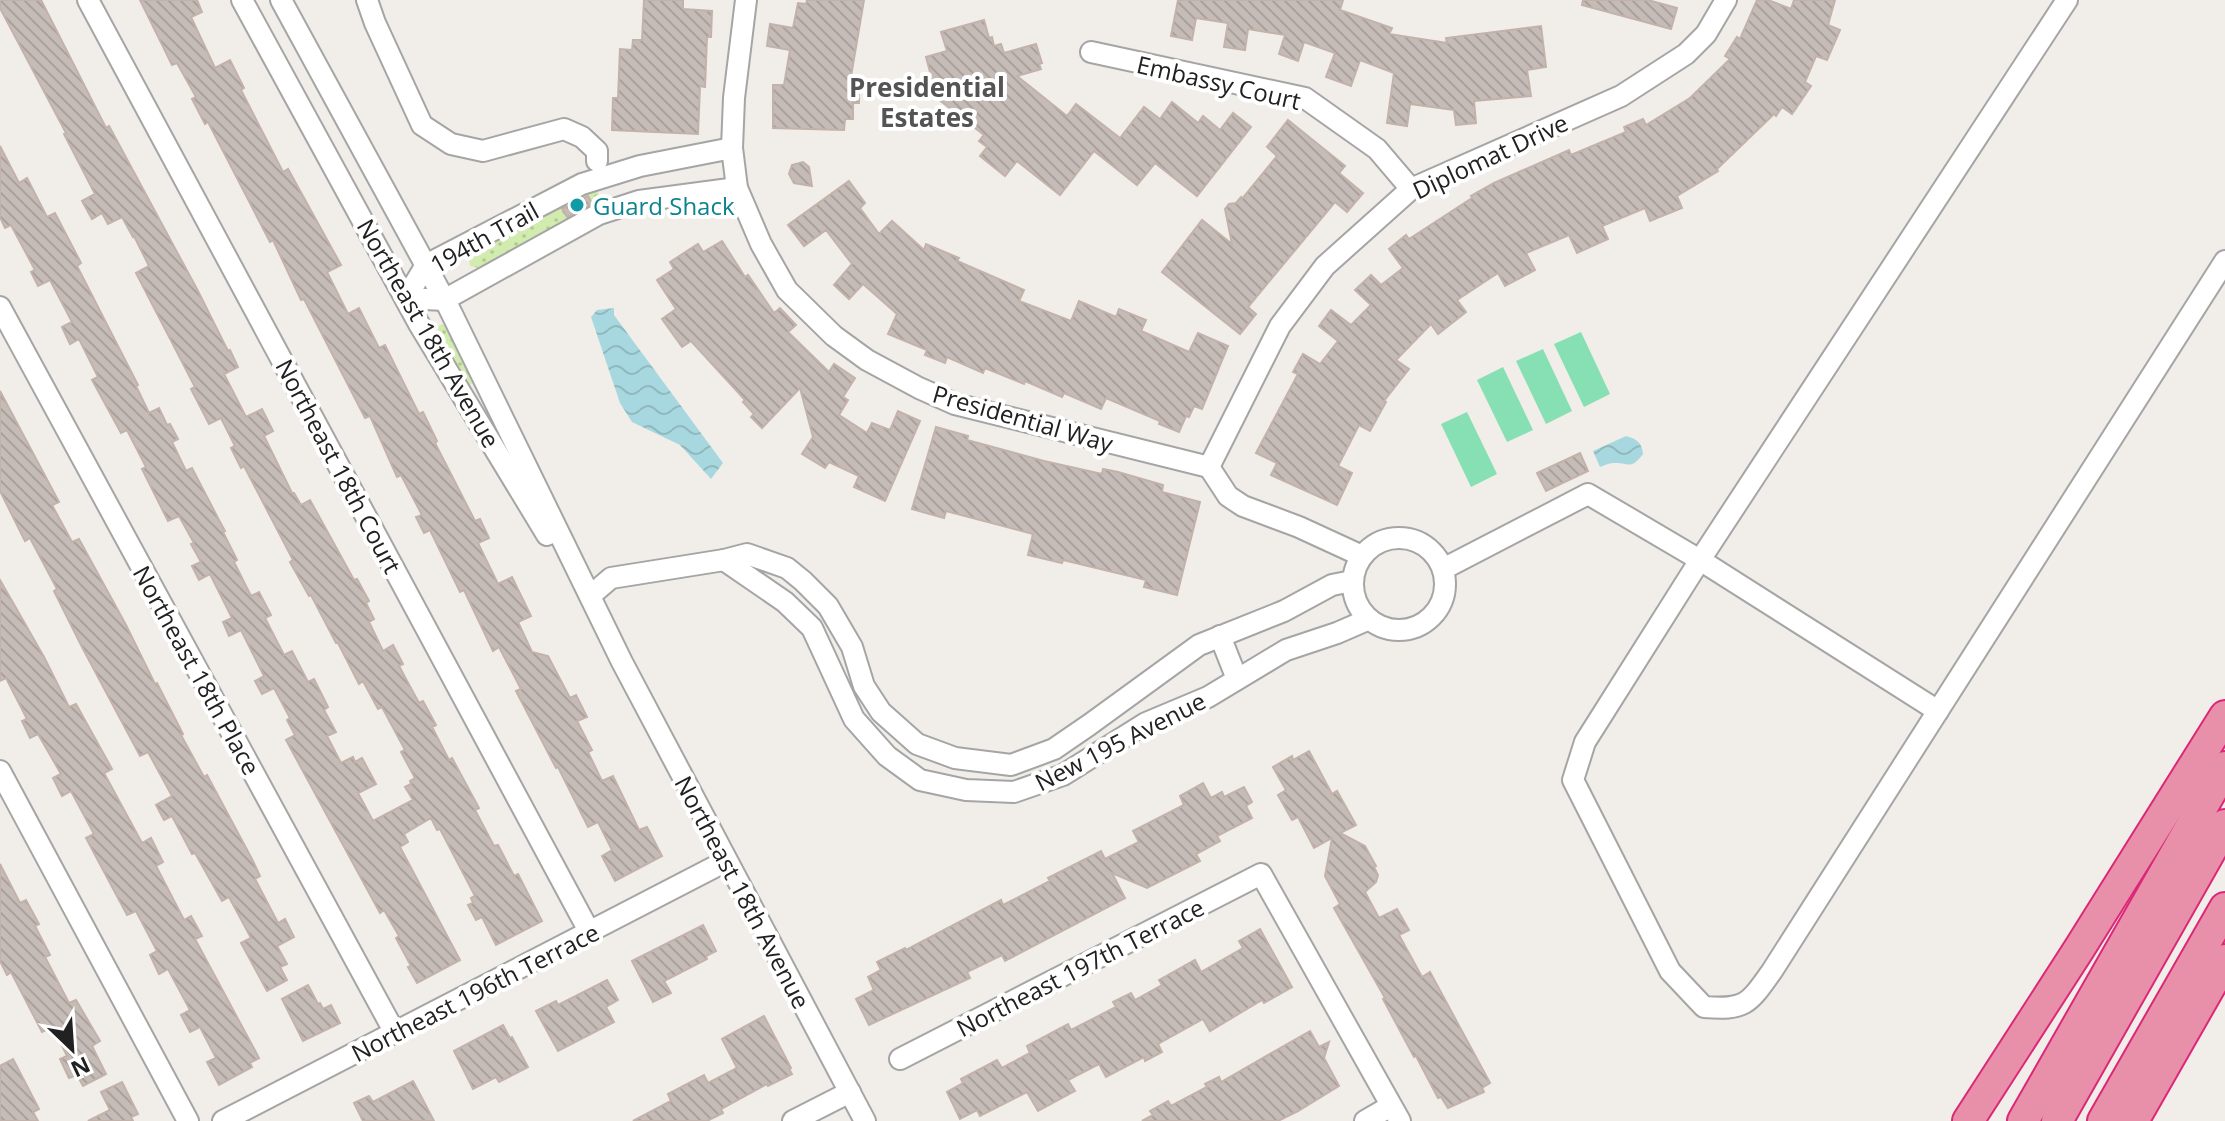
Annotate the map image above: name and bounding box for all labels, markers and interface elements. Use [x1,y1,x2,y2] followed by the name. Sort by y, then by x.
[1134,47,1304,117] street label: Embassy Court
[849,69,1005,135] district label: Presidential Estates
[1407,106,1573,206] street label: Diplomat Drive
[593,189,735,222] place label: Guard Shack
[424,194,544,280] street label: 194th Trail
[568,196,586,214] marker: Guard Shack
[350,213,508,453] street label: Northeast 18th Avenue
[269,353,409,579] street label: Northeast 18th Court
[929,377,1118,460] street label: Presidential Way
[126,559,268,781] street label: Northeast 18th Place
[1029,684,1211,798] street label: New 195 Avenue
[668,770,818,1014] street label: Northeast 18th Avenue
[950,890,1210,1044] street label: Northeast 197th Terrace
[345,915,605,1069] street label: Northeast 196th Terrace
[32,1009,112,1089] north arrow
[66,1051,95,1085] text: N

